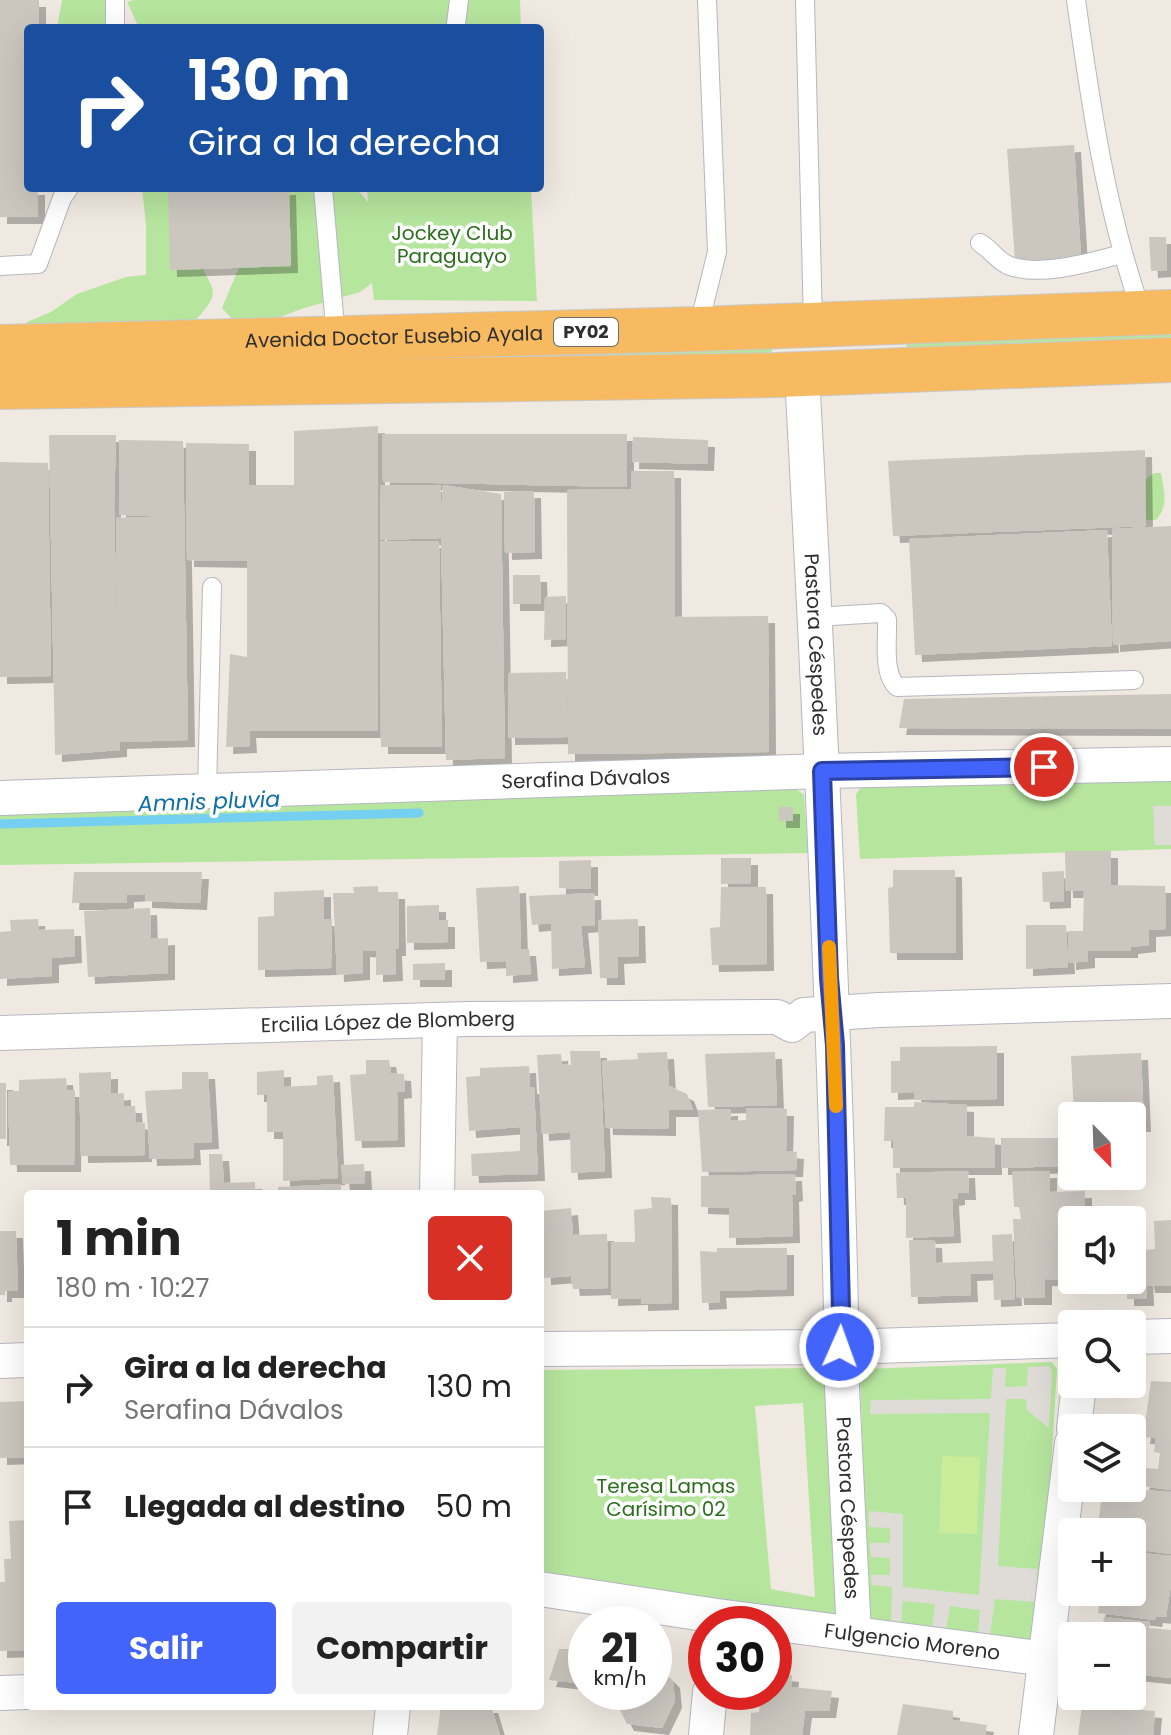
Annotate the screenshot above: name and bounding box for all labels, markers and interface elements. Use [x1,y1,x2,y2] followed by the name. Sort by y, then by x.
[188,41,351,120] text: 130 m
[56,56,160,160] icon: right
[188,117,501,168] text: Gira a la derecha
[391,219,513,270] park label: Jockey Club Paraguayo
[554,318,618,346] road number: PY02
[244,319,543,355] street label: Avenida Doctor Eusebio Ayala
[797,553,834,737] street label: Pastora Céspedes
[1010,733,1078,801] pin
[1022,745,1066,789] icon: arrive
[501,762,671,796] street label: Serafina Dávalos
[137,784,281,820] water label: Amnis pluvia
[260,1005,515,1039] street label: Ercilia López de Blomberg
[1058,1102,1146,1190] north arrow
[1058,1102,1146,1710] map controls
[56,1205,182,1272] text: 1 min
[1058,1206,1146,1294] button: sound
[428,1216,512,1300] button: close
[56,1270,210,1306] text: 180 m · 10:27
[798,1305,882,1389] position arrow
[1058,1310,1146,1398] button: search
[124,1346,387,1389] text: Gira a la derecha
[56,1365,100,1409] icon: right
[427,1365,512,1408] text: 130 m
[124,1392,344,1428] text: Serafina Dávalos
[1058,1414,1146,1502] button: layers
[829,1416,866,1600] street label: Pastora Céspedes
[596,1472,736,1523] park label: Teresa Lamas Carísimo 02
[56,1485,100,1529] icon: arrive
[124,1485,405,1528] text: Llegada al destino
[435,1485,512,1528] text: 50 m
[1058,1518,1146,1606] button: +
[56,1602,276,1694] button: Salir
[292,1602,512,1694] button: Compartir
[688,1606,792,1710] speed limit sign: 30
[823,1616,1002,1667] street label: Fulgencio Moreno
[601,1620,639,1676] text: 21
[1058,1622,1146,1710] button: −
[593,1664,647,1692] text: km/h

